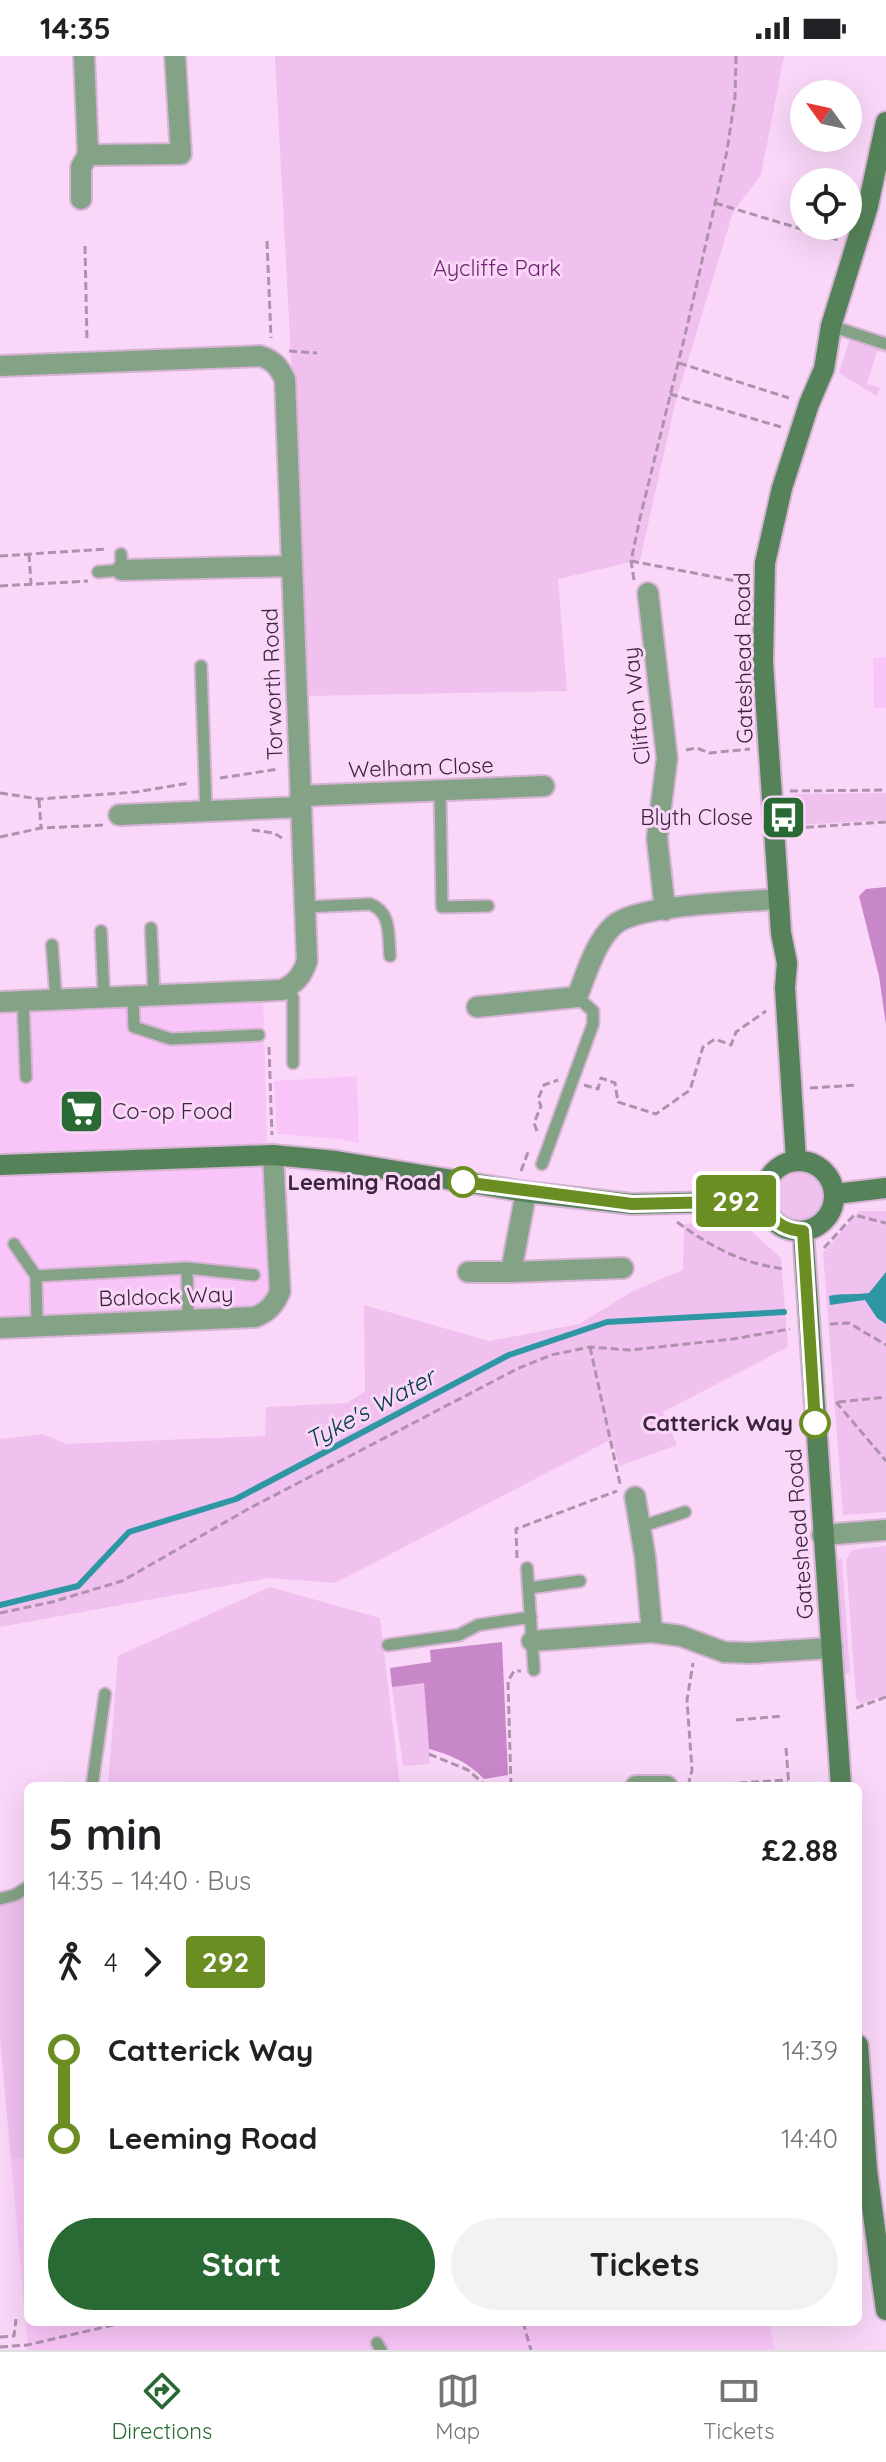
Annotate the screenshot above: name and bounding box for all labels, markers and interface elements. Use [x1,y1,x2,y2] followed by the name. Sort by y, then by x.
[40,9,111,47] text: 14:35
[790,80,862,152] north arrow
[790,80,862,240] map controls
[790,168,862,240] button: locate
[433,254,561,282] park label: Aycliffe Park
[728,572,758,744] street label: Gateshead Road
[255,607,289,761] street label: Torworth Road
[616,646,656,766] street label: Clifton Way
[348,750,494,784] street label: Welham Close
[760,793,808,841] bus stop icon: Blyth Close
[640,803,753,831] place label: Blyth Close
[57,1087,105,1135] supermarket icon: Co-op Food
[112,1097,233,1125] place label: Co-op Food
[448,1167,478,1197] marker: Leeming Road
[288,1168,441,1196] place label: Leeming Road
[690,1175,782,1227] line badge: 292
[712,1183,760,1218] text: 292
[98,1280,234,1312] street label: Baldock Way
[300,1360,442,1455] water label: Tyke's Water
[800,1408,830,1438] marker: Catterick Way
[642,1409,793,1437] place label: Catterick Way
[779,1448,819,1620] street label: Gateshead Road
[48,1806,163,1861] text: 5 min
[762,1831,838,1869] text: £2.88
[48,1864,251,1897] text: 14:35 – 14:40 · Bus
[48,1940,92,1984] icon: walk
[130,1940,174,1984] icon: forward
[202,1944,249,1979] text: 292
[104,1946,118,1979] text: 4
[108,2031,313,2069] text: Catterick Way
[782,2034,838,2067] text: 14:39
[108,2119,317,2157] text: Leeming Road
[781,2122,838,2155] text: 14:40
[48,2218,435,2310] button: Start
[451,2218,838,2310] button: Tickets
[111,2369,212,2445] tab: Directions
[435,2369,480,2445] tab: Map
[703,2369,774,2445] tab: Tickets

